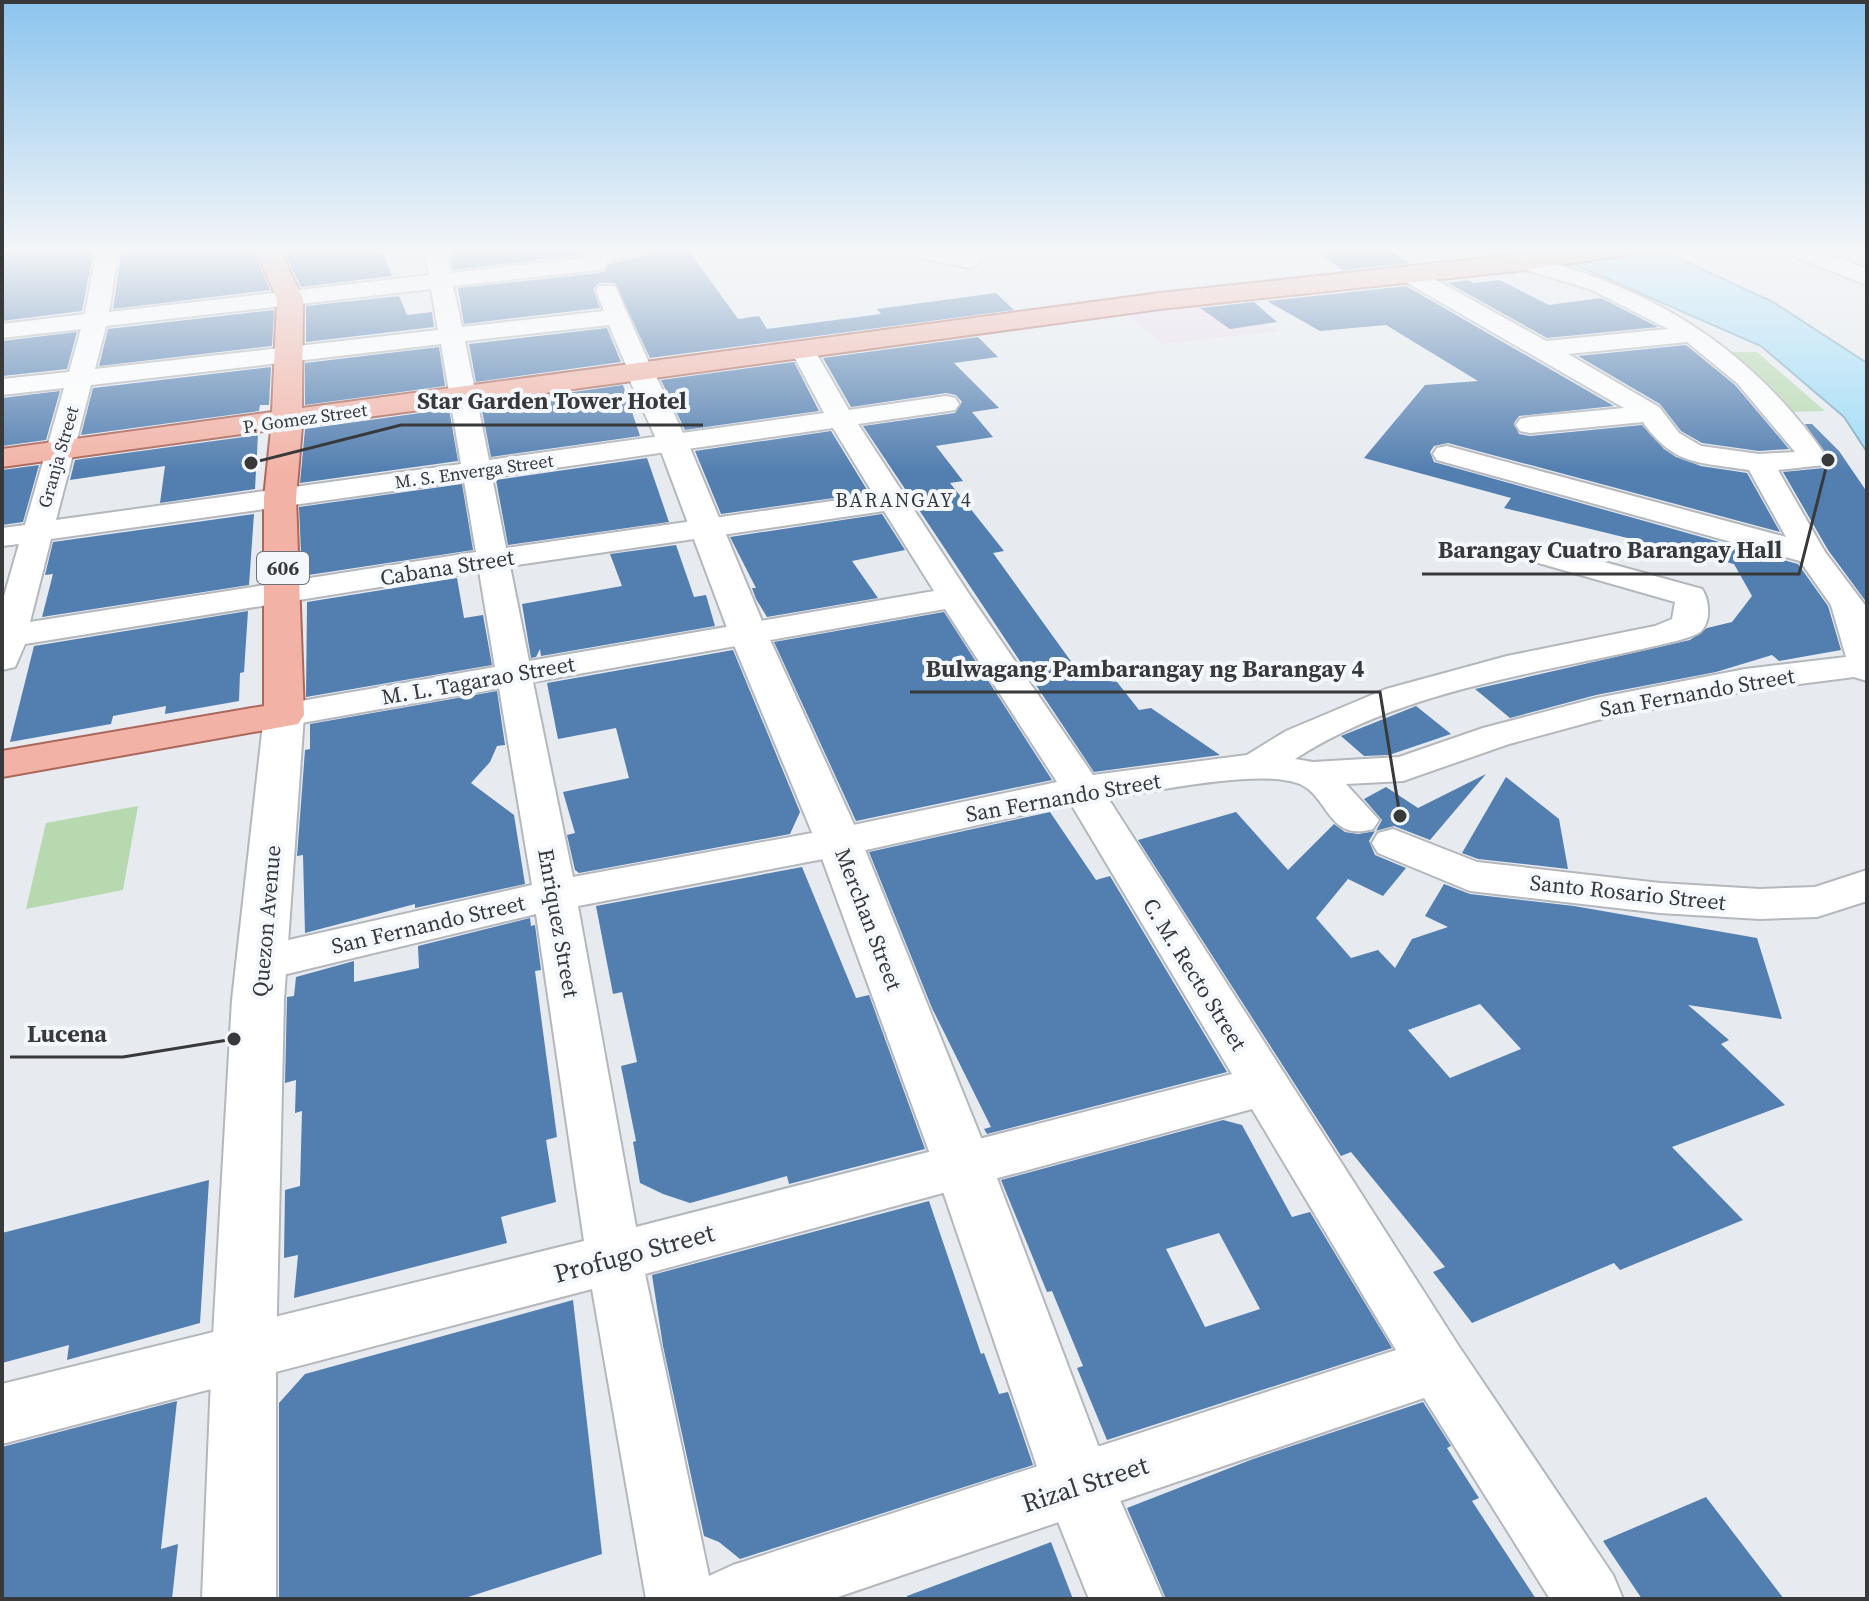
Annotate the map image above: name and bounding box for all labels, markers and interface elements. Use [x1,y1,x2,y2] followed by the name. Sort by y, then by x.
[401,377,703,425] callout: Star Garden Tower Hotel
[417,384,687,417] text: Star Garden Tower Hotel
[241,397,369,439] street label: P. Gomez Street
[32,403,84,511] street label: Granja Street
[393,447,555,494] street label: M. S. Enverga Street
[835,486,973,514] district label: BARANGAY 4
[1422,526,1799,574] callout: Barangay Cuatro Barangay Hall
[1438,533,1783,566] text: Barangay Cuatro Barangay Hall
[378,541,517,592] street label: Cabana Street
[257,552,309,584] road number: 606
[910,644,1380,692] callout: Bulwagang Pambarangay ng Barangay 4
[379,648,578,712] street label: M. L. Tagarao Street
[926,652,1364,685] text: Bulwagang Pambarangay ng Barangay 4
[1597,660,1798,724] street label: San Fernando Street
[963,765,1164,829] street label: San Fernando Street
[244,844,288,998] street label: Quezon Avenue
[828,844,910,995] street label: Merchan Street
[531,846,587,1001] street label: Enriquez Street
[1529,867,1728,917] street label: Santo Rosario Street
[328,887,528,961] street label: San Fernando Street
[1136,892,1254,1057] street label: C. M. Recto Street
[10,1009,123,1057] callout: Lucena
[27,1017,107,1050] text: Lucena
[550,1214,719,1292] street label: Profugo Street
[1017,1447,1153,1521] street label: Rizal Street

